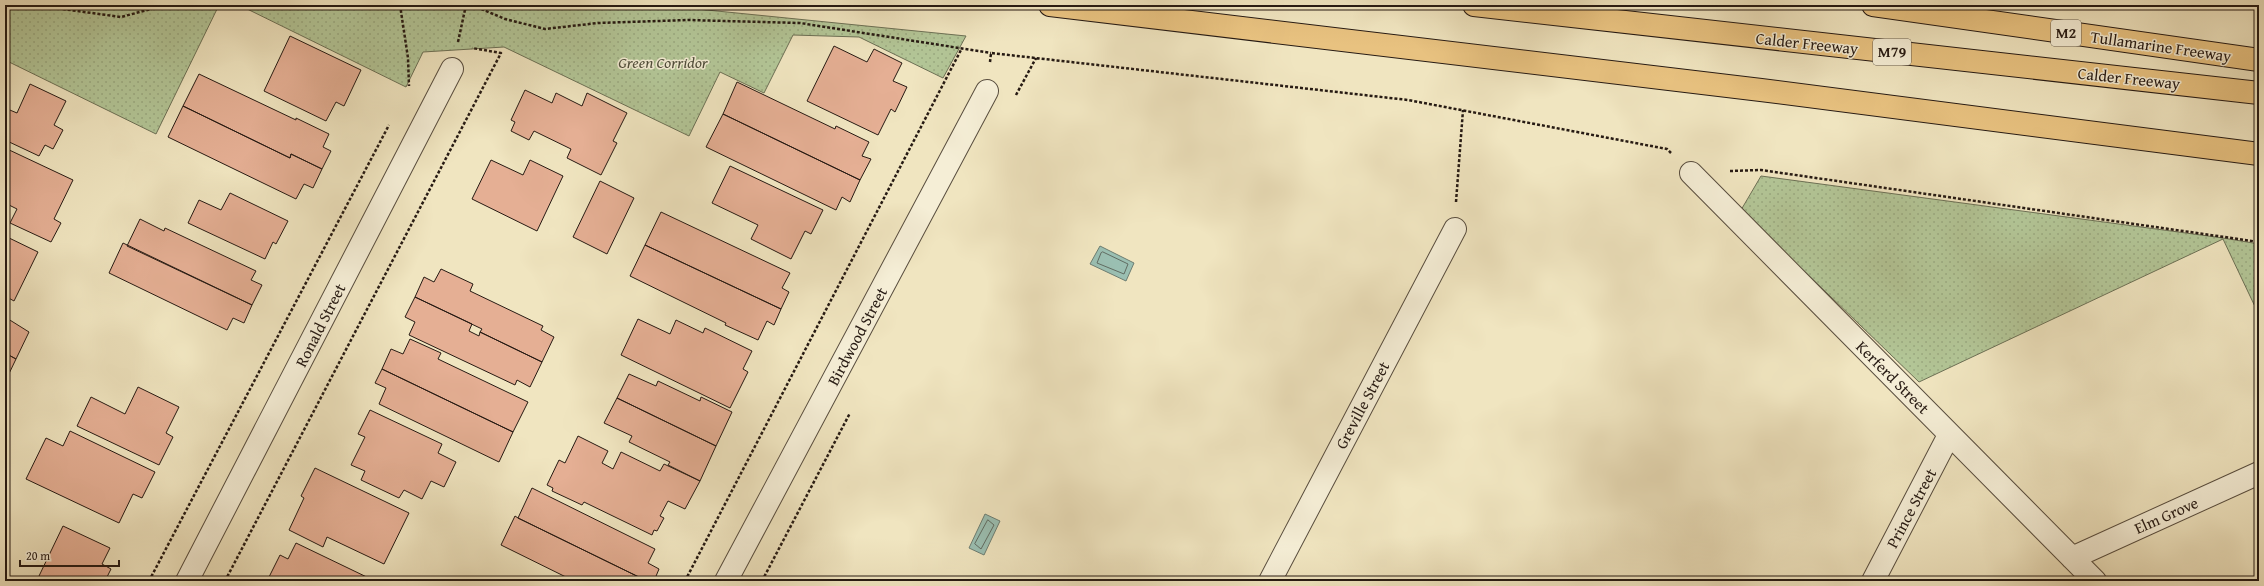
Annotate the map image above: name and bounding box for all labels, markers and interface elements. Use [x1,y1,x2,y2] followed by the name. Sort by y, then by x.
[2051,20,2081,46] road number: M2
[2089,24,2233,68] street label: Tullamarine Freeway
[1755,26,1859,60] street label: Calder Freeway
[1873,39,1911,65] road number: M79
[618,50,709,74] park label: Green Corridor
[2077,61,2181,95] street label: Calder Freeway
[289,279,351,371] street label: Ronald Street
[821,282,893,390] street label: Birdwood Street
[1851,335,1935,419] street label: Kerferd Street
[1329,357,1395,453] street label: Greville Street
[1880,464,1942,552] street label: Prince Street
[2130,490,2202,540] street label: Elm Grove
[20,542,119,568] scale bar
[26,547,50,564] text: 20 m

